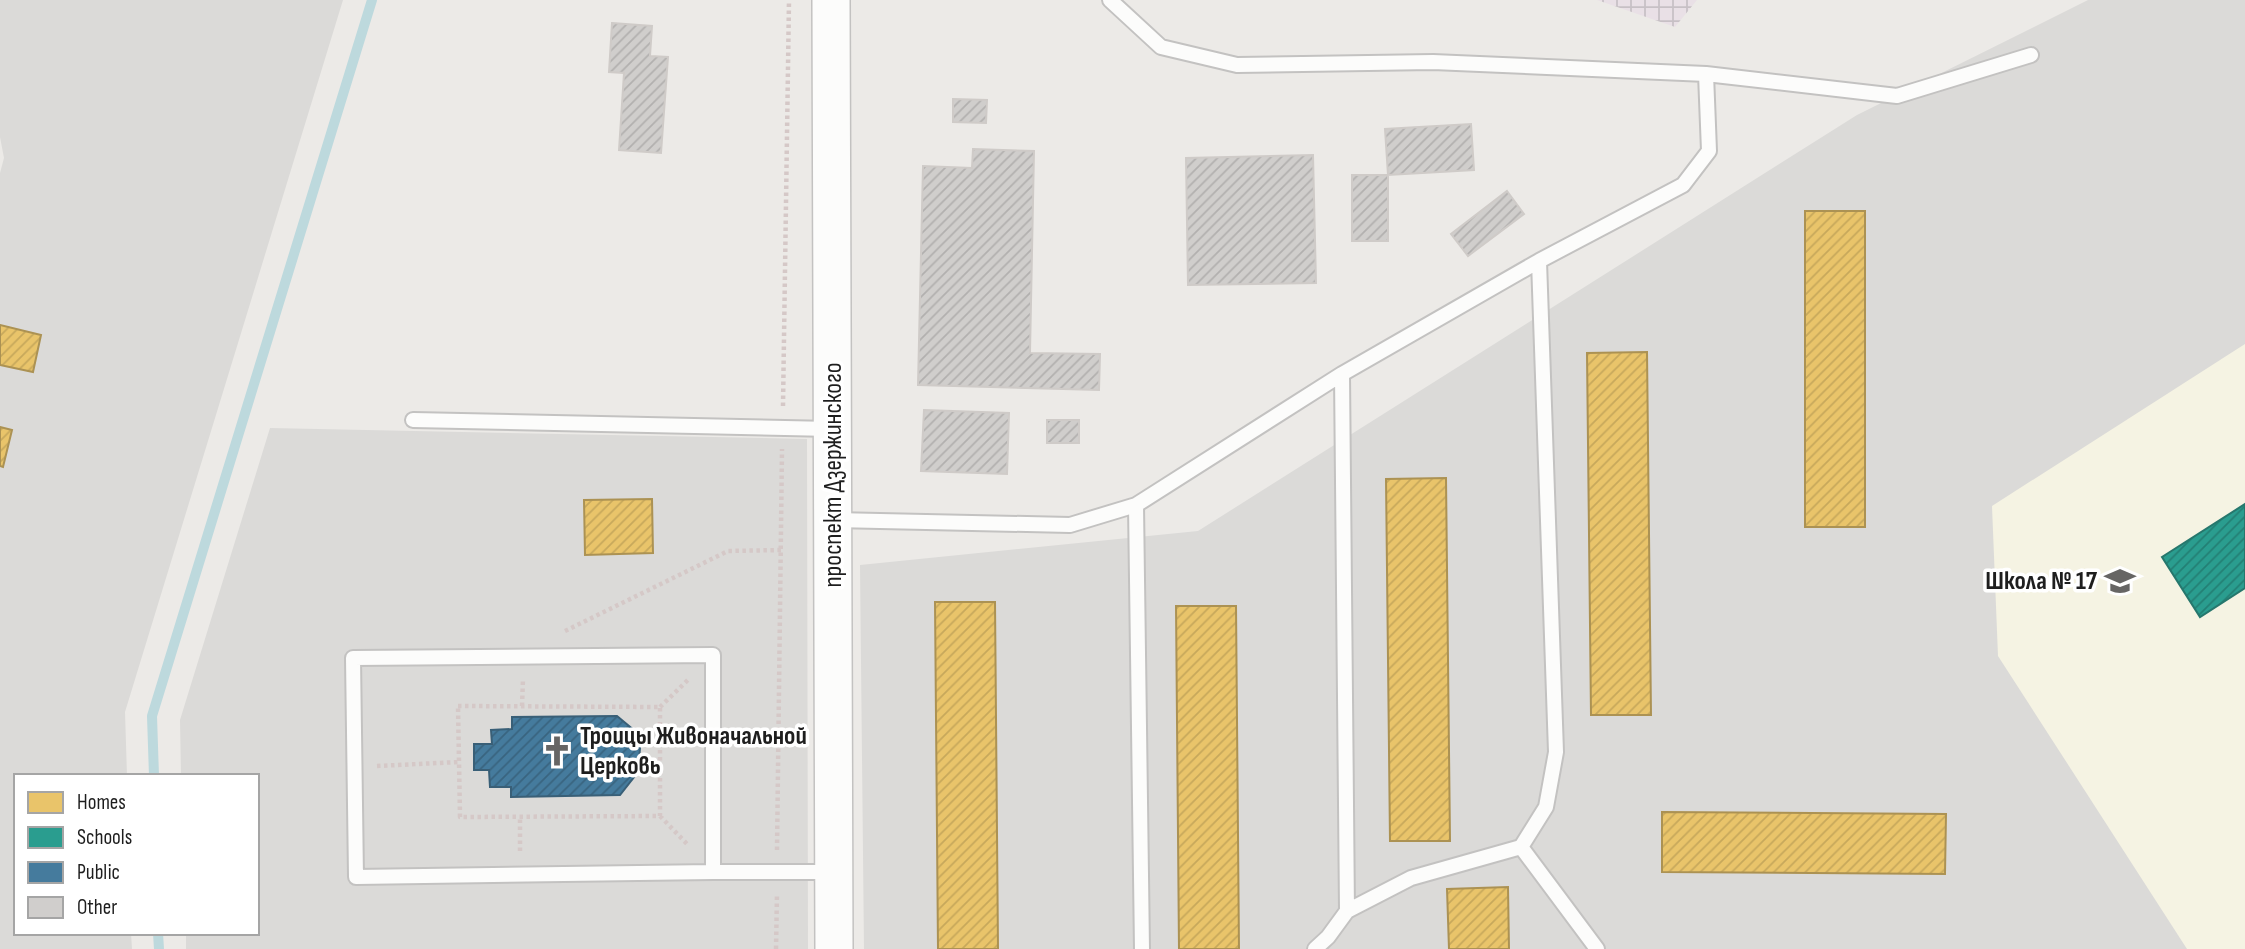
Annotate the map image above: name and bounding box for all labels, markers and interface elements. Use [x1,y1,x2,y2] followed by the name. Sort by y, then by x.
[818,362,849,588] street label: проспект Дзержинского
[2103,564,2137,598] school or university icon: Школа № 17
[1985,566,2098,597] place label: Школа № 17
[580,721,807,782] place label: Троицы Живоначальной Церковь
[540,734,574,768] church icon: Троицы Живоначальной Церковь
[14,774,259,935] legend
[77,790,126,815] text: Homes
[77,825,132,850] text: Schools
[77,860,120,885] text: Public
[77,895,117,920] text: Other

